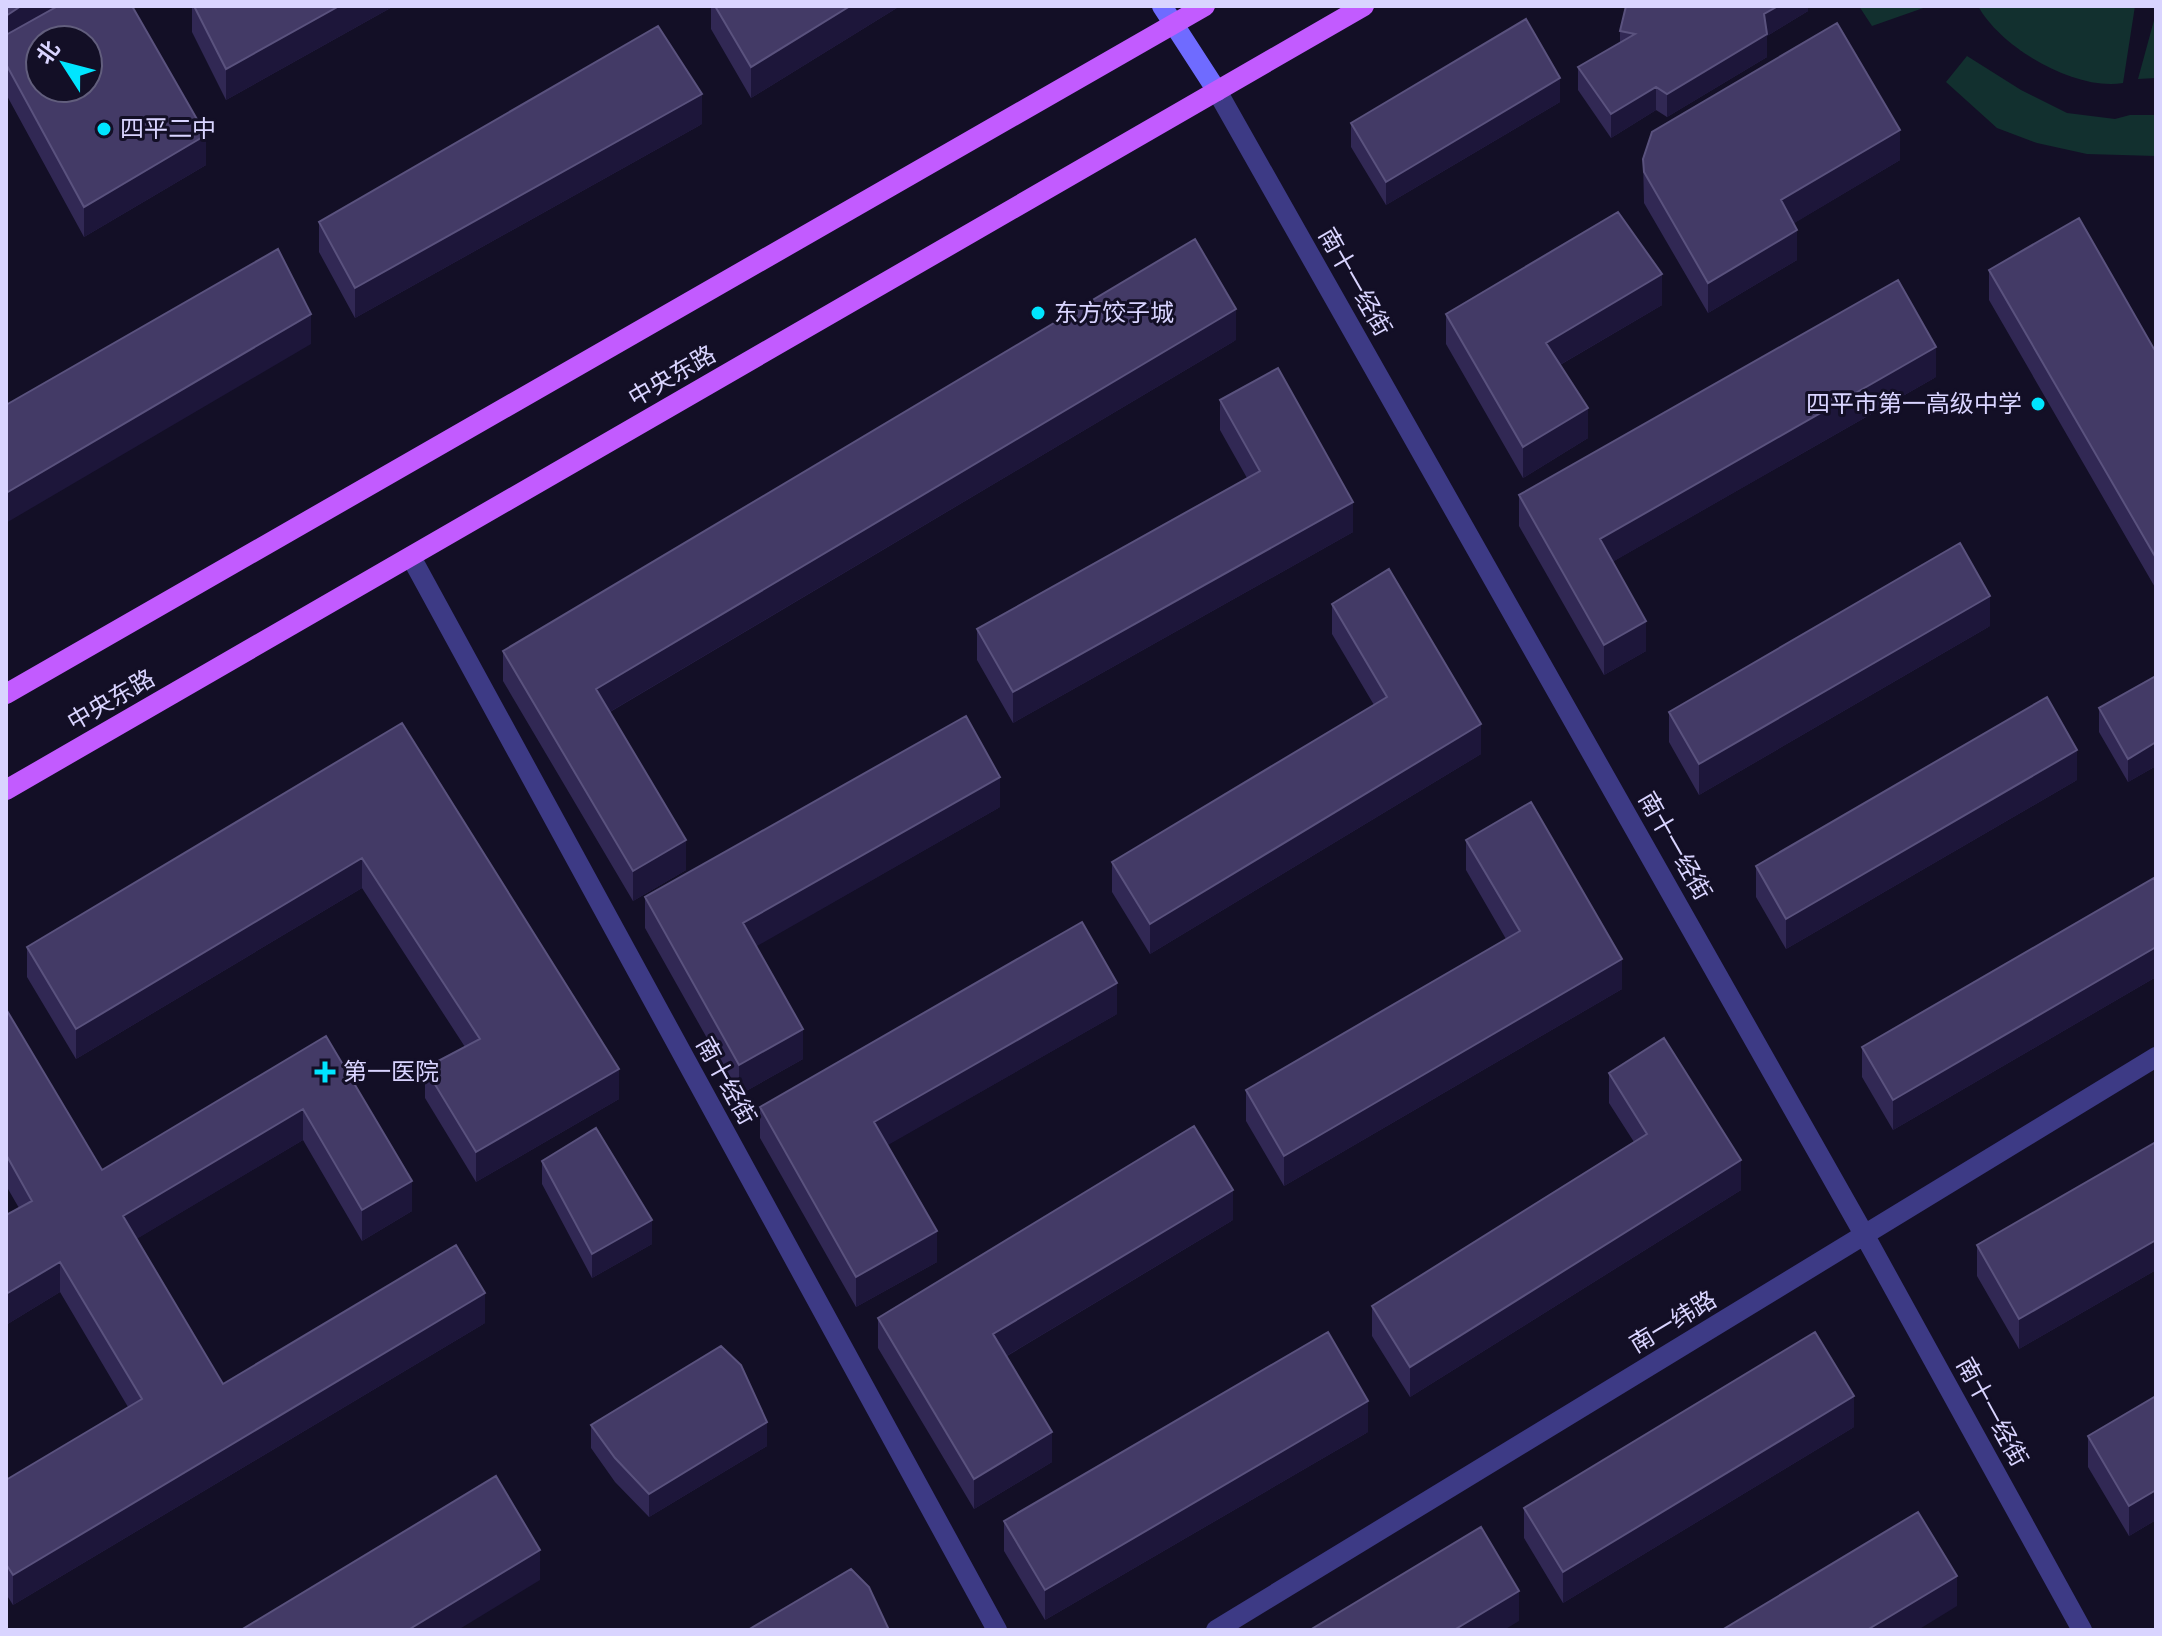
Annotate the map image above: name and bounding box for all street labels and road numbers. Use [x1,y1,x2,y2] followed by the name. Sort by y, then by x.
[1313,223,1397,341] street label: 南十一经街
[623,340,721,412] street label: 中央东路
[62,664,160,736] street label: 中央东路
[1633,787,1717,905] street label: 南十一经街
[690,1032,762,1130] street label: 南十经街
[1625,1285,1721,1359] street label: 南一纬路
[1951,1353,2033,1471] street label: 南十一经街

